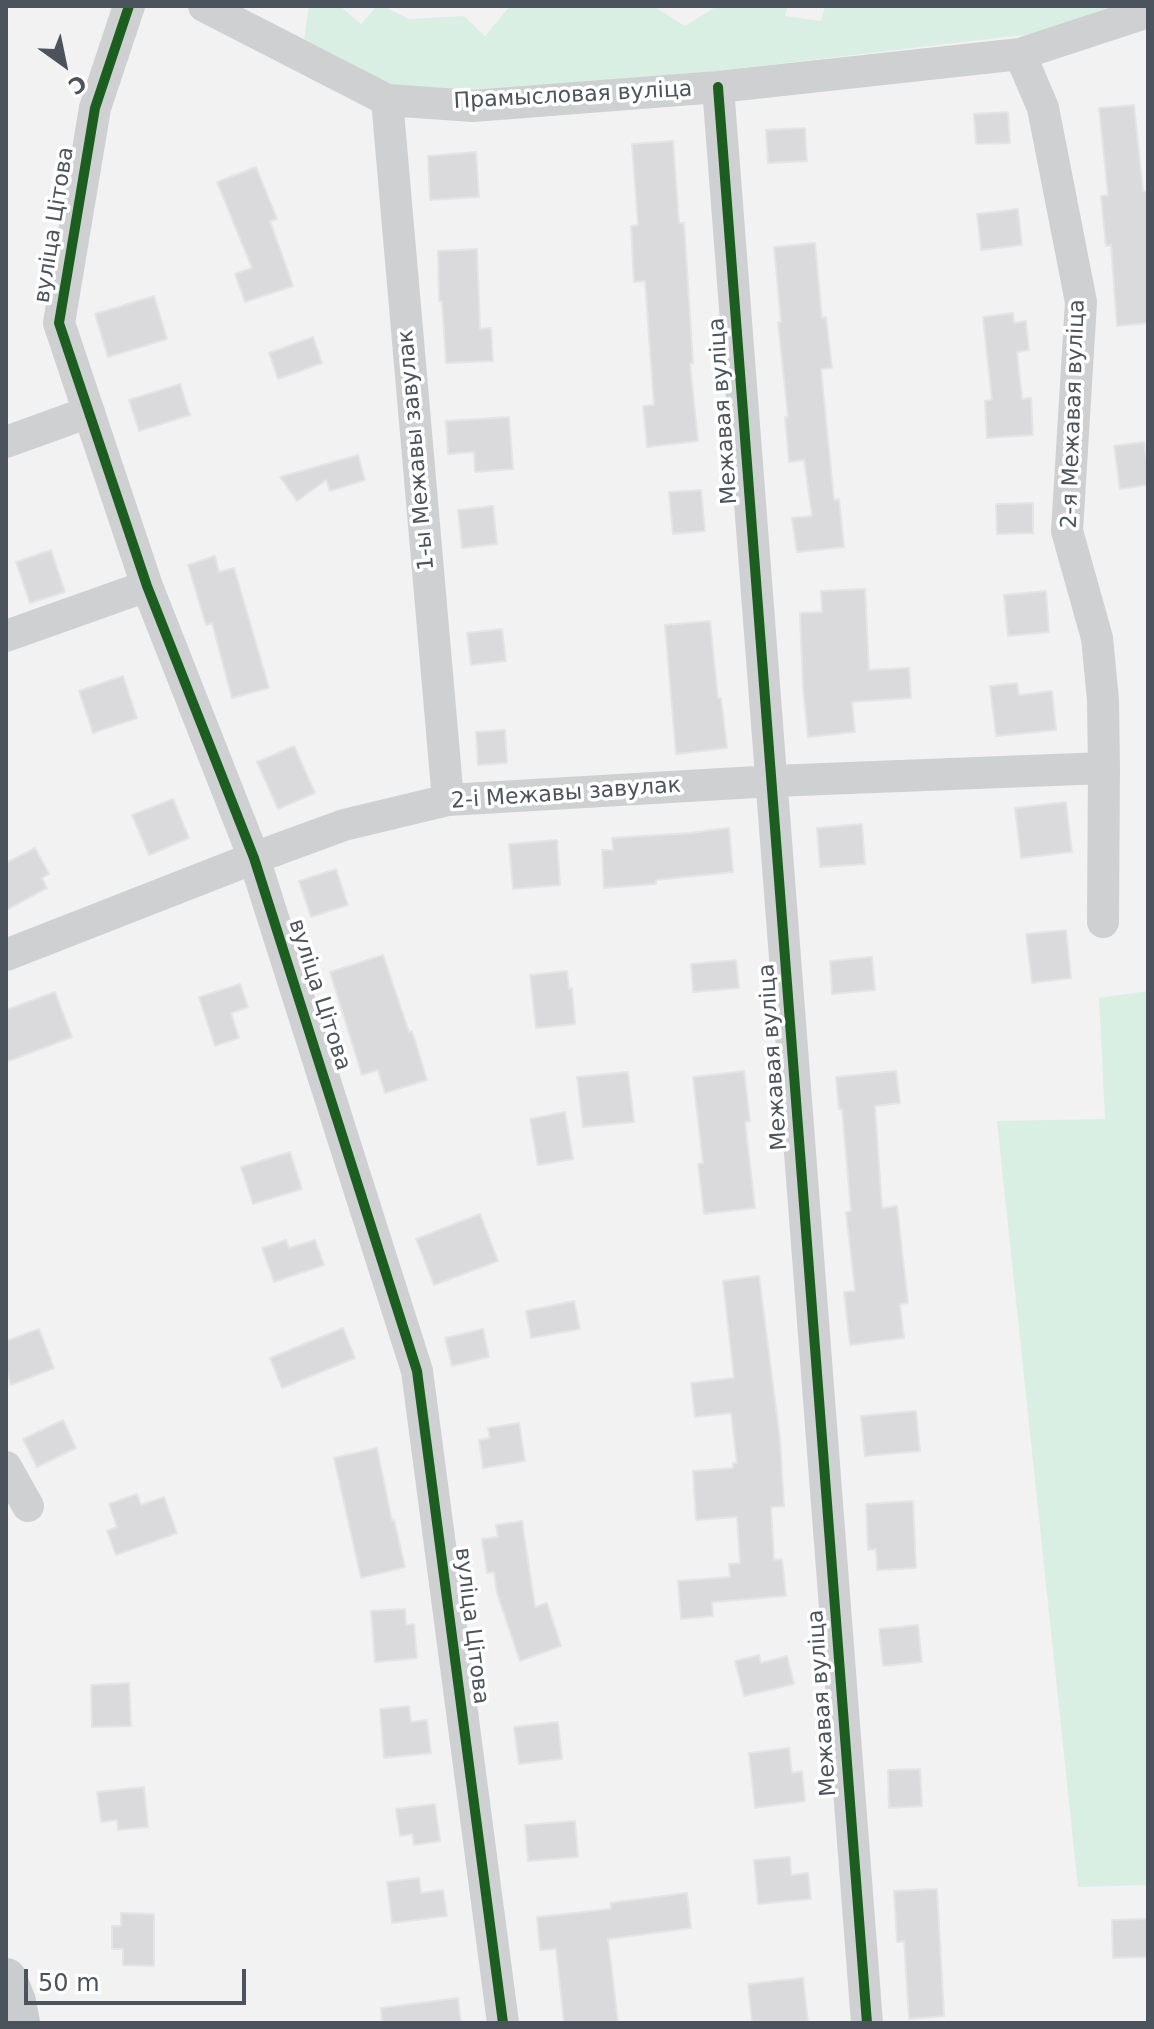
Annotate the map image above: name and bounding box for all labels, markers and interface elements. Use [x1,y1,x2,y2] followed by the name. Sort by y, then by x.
[24,24,104,104] north arrow
[64,70,91,99] text: С
[453,77,693,115] street label: Прамысловая вуліца
[30,145,80,305] street label: вуліца Цітова
[1057,299,1091,529] street label: 2-я Межавая вуліца
[704,317,744,505] street label: Межавая вуліца
[393,329,441,571] street label: 1-ы Межавы завулак
[450,773,682,815] street label: 2-і Межавы завулак
[282,916,356,1074] street label: вуліца Цітова
[754,963,794,1151] street label: Межавая вуліца
[448,1546,494,1706] street label: вуліца Цітова
[803,1609,843,1797] street label: Межавая вуліца
[28,1953,250,2003] scale bar
[38,1969,100,1997] text: 50 m

